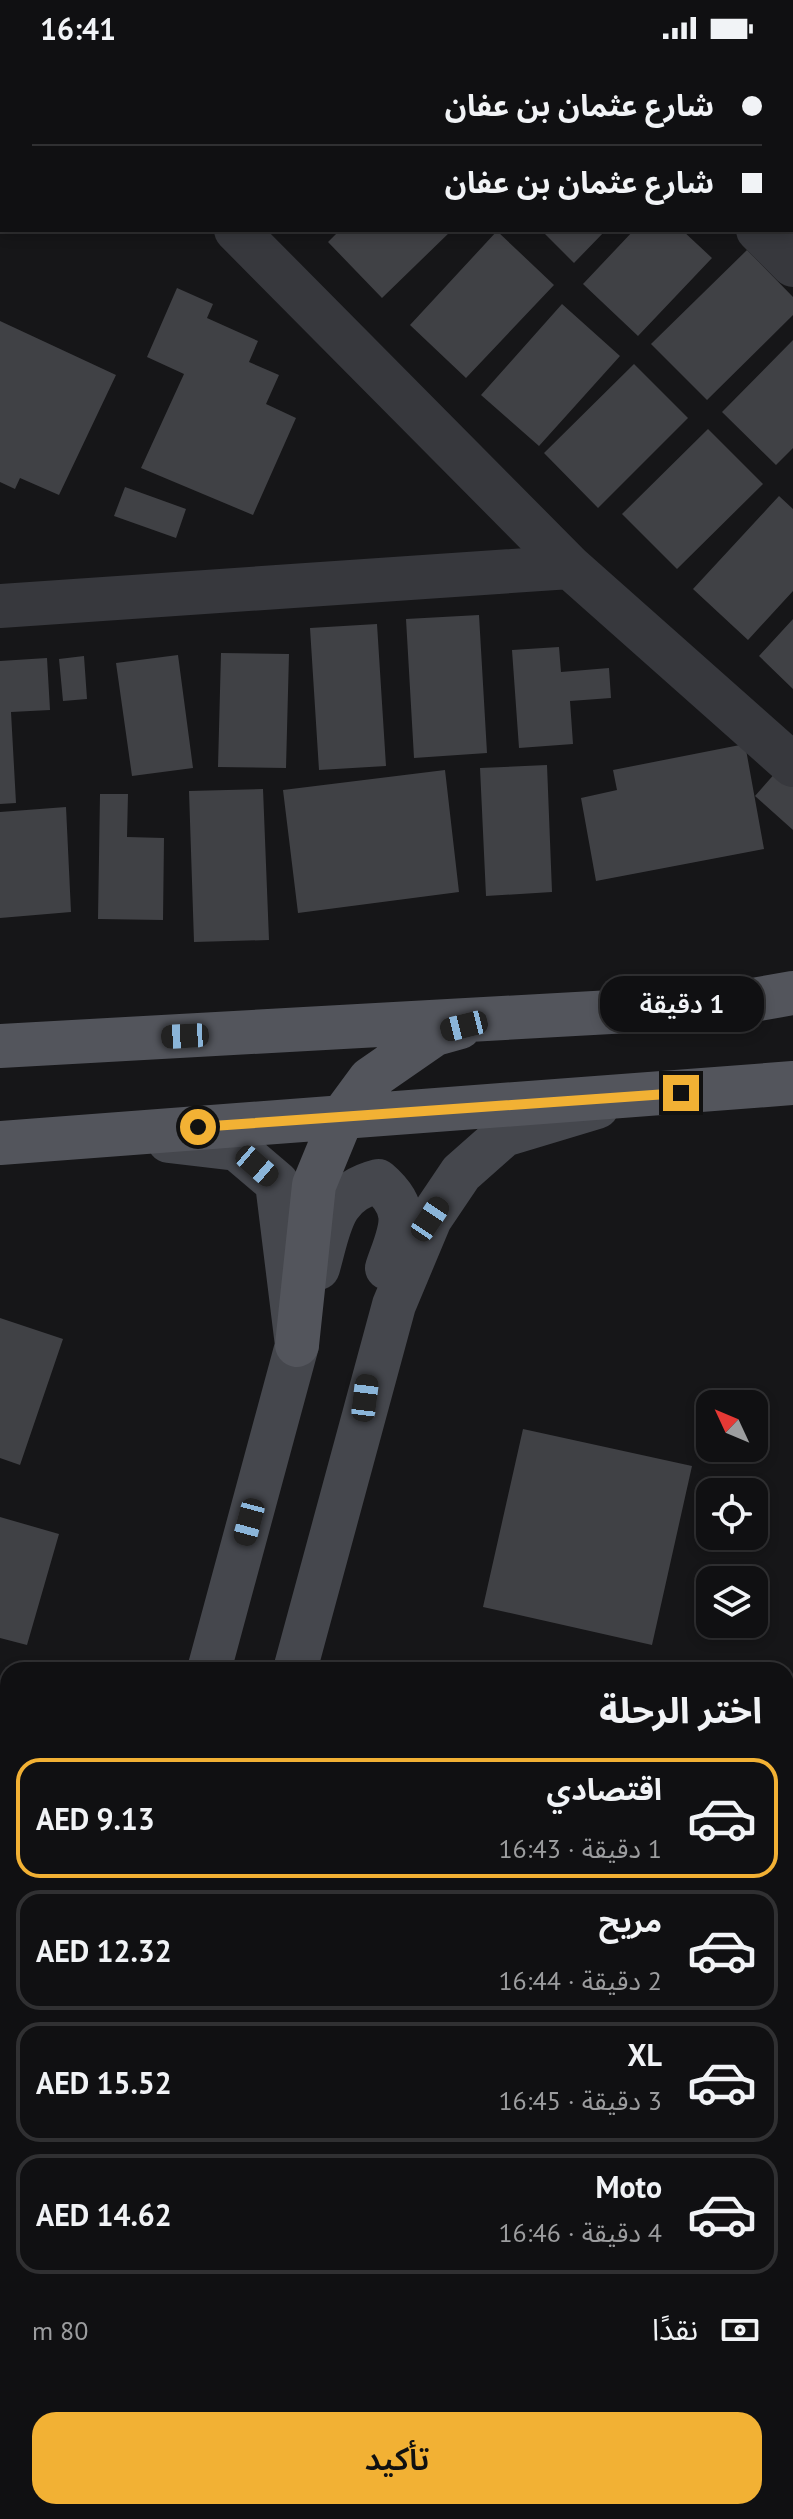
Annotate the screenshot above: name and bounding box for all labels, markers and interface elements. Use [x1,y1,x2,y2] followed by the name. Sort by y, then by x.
[40,9,116,48] text: 16:41
[445,85,714,124] text: شارع عثمان بن عفان
[445,162,714,201] text: شارع عثمان بن عفان
[599,977,763,1033] callout: 1 دقيقة
[640,987,724,1020] text: 1 دقيقة
[438,1009,490,1043] car
[160,1023,210,1049] car
[663,1075,699,1111] route end
[180,1109,216,1145] route start
[231,1141,283,1191] car
[407,1192,453,1246] car
[350,1373,380,1423] car
[696,1390,768,1462] north arrow
[696,1390,768,1638] map controls
[696,1478,768,1550] button: locate
[231,1496,267,1548] car
[696,1566,768,1638] button: layers
[599,1686,762,1733] text: اختر الرحلة
[547,1769,662,1808] text: اقتصادي
[686,1782,758,1854] icon: car
[36,1799,155,1838] text: AED 9.13
[498,1832,662,1865] text: 1 دقيقة · 16:43
[599,1901,662,1940] text: مريح
[686,1914,758,1986] icon: car
[36,1931,172,1970] text: AED 12.32
[498,1964,662,1997] text: 2 دقيقة · 16:44
[628,2035,662,2074] text: XL
[686,2046,758,2118] icon: car
[36,2063,172,2102] text: AED 15.52
[498,2084,662,2117] text: 3 دقيقة · 16:45
[595,2167,662,2206] text: Moto
[686,2178,758,2250] icon: car
[36,2195,172,2234] text: AED 14.62
[498,2216,662,2249] text: 4 دقيقة · 16:46
[718,2308,762,2352] icon: cash
[652,2309,698,2348] text: نقدًا
[32,2314,88,2347] text: 80 m
[32,2412,762,2504] button: تأكيد

